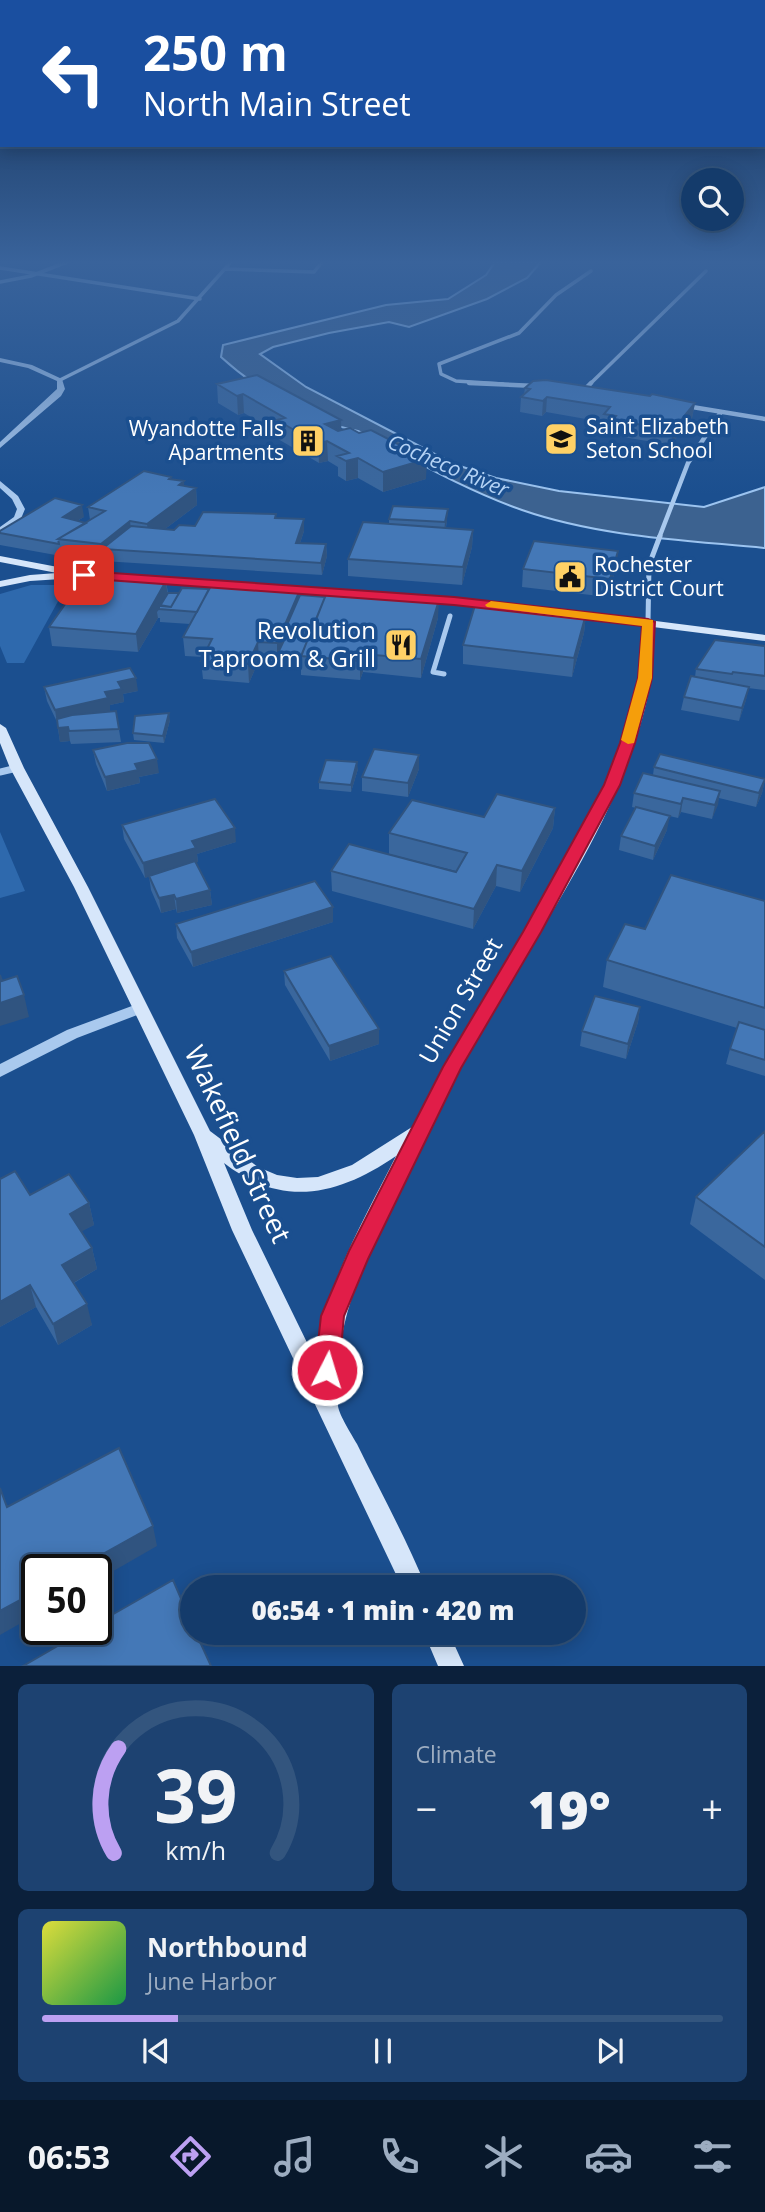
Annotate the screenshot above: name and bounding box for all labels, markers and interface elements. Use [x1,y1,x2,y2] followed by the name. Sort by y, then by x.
[143,19,288,85] text: 250 m
[28,28,119,119] icon: left
[143,82,411,125] text: North Main Street
[681,168,744,231] map controls
[681,168,744,231] button: search
[586,412,729,464] place label: Saint Elizabeth Seton School
[129,414,284,466] place label: Wyandotte Falls Apartments
[542,420,580,458] school or university icon: Saint Elizabeth Seton School
[289,422,327,460] building icon: Wyandotte Falls Apartments
[384,427,514,503] water label: Cocheco River
[54,545,114,605] pin
[594,550,724,602] place label: Rochester District Court
[65,556,103,594] icon: arrive
[551,558,589,596] public building icon: Rochester District Court
[198,613,376,674] place label: Revolution Taproom & Grill
[382,626,420,664] restaurant icon: Revolution Taproom & Grill
[410,931,509,1069] street label: Union Street
[177,1039,301,1248] street label: Wakefield Street
[290,1333,364,1407] position arrow
[21,1554,112,1645] speed limit sign: 50
[252,1592,514,1628] text: 06:54 · 1 min · 420 m
[416,1738,497,1770] text: Climate
[154,1746,237,1845] text: 39
[528,1773,611,1844] text: 19°
[416,1782,437,1834] text: −
[701,1782,723,1834] text: +
[165,1833,226,1867] text: km/h
[147,1929,308,1965] text: Northbound
[147,1965,277,1997] text: June Harbor
[137,2032,175,2070] icon: previous
[364,2032,402,2070] icon: pause
[591,2032,629,2070] icon: next
[166,2132,215,2181] icon: directions
[270,2132,319,2181] icon: music
[375,2132,424,2181] icon: phone
[479,2132,528,2181] icon: climate
[584,2132,633,2181] icon: car
[688,2132,737,2181] icon: filters
[28,2135,110,2178] text: 06:53

